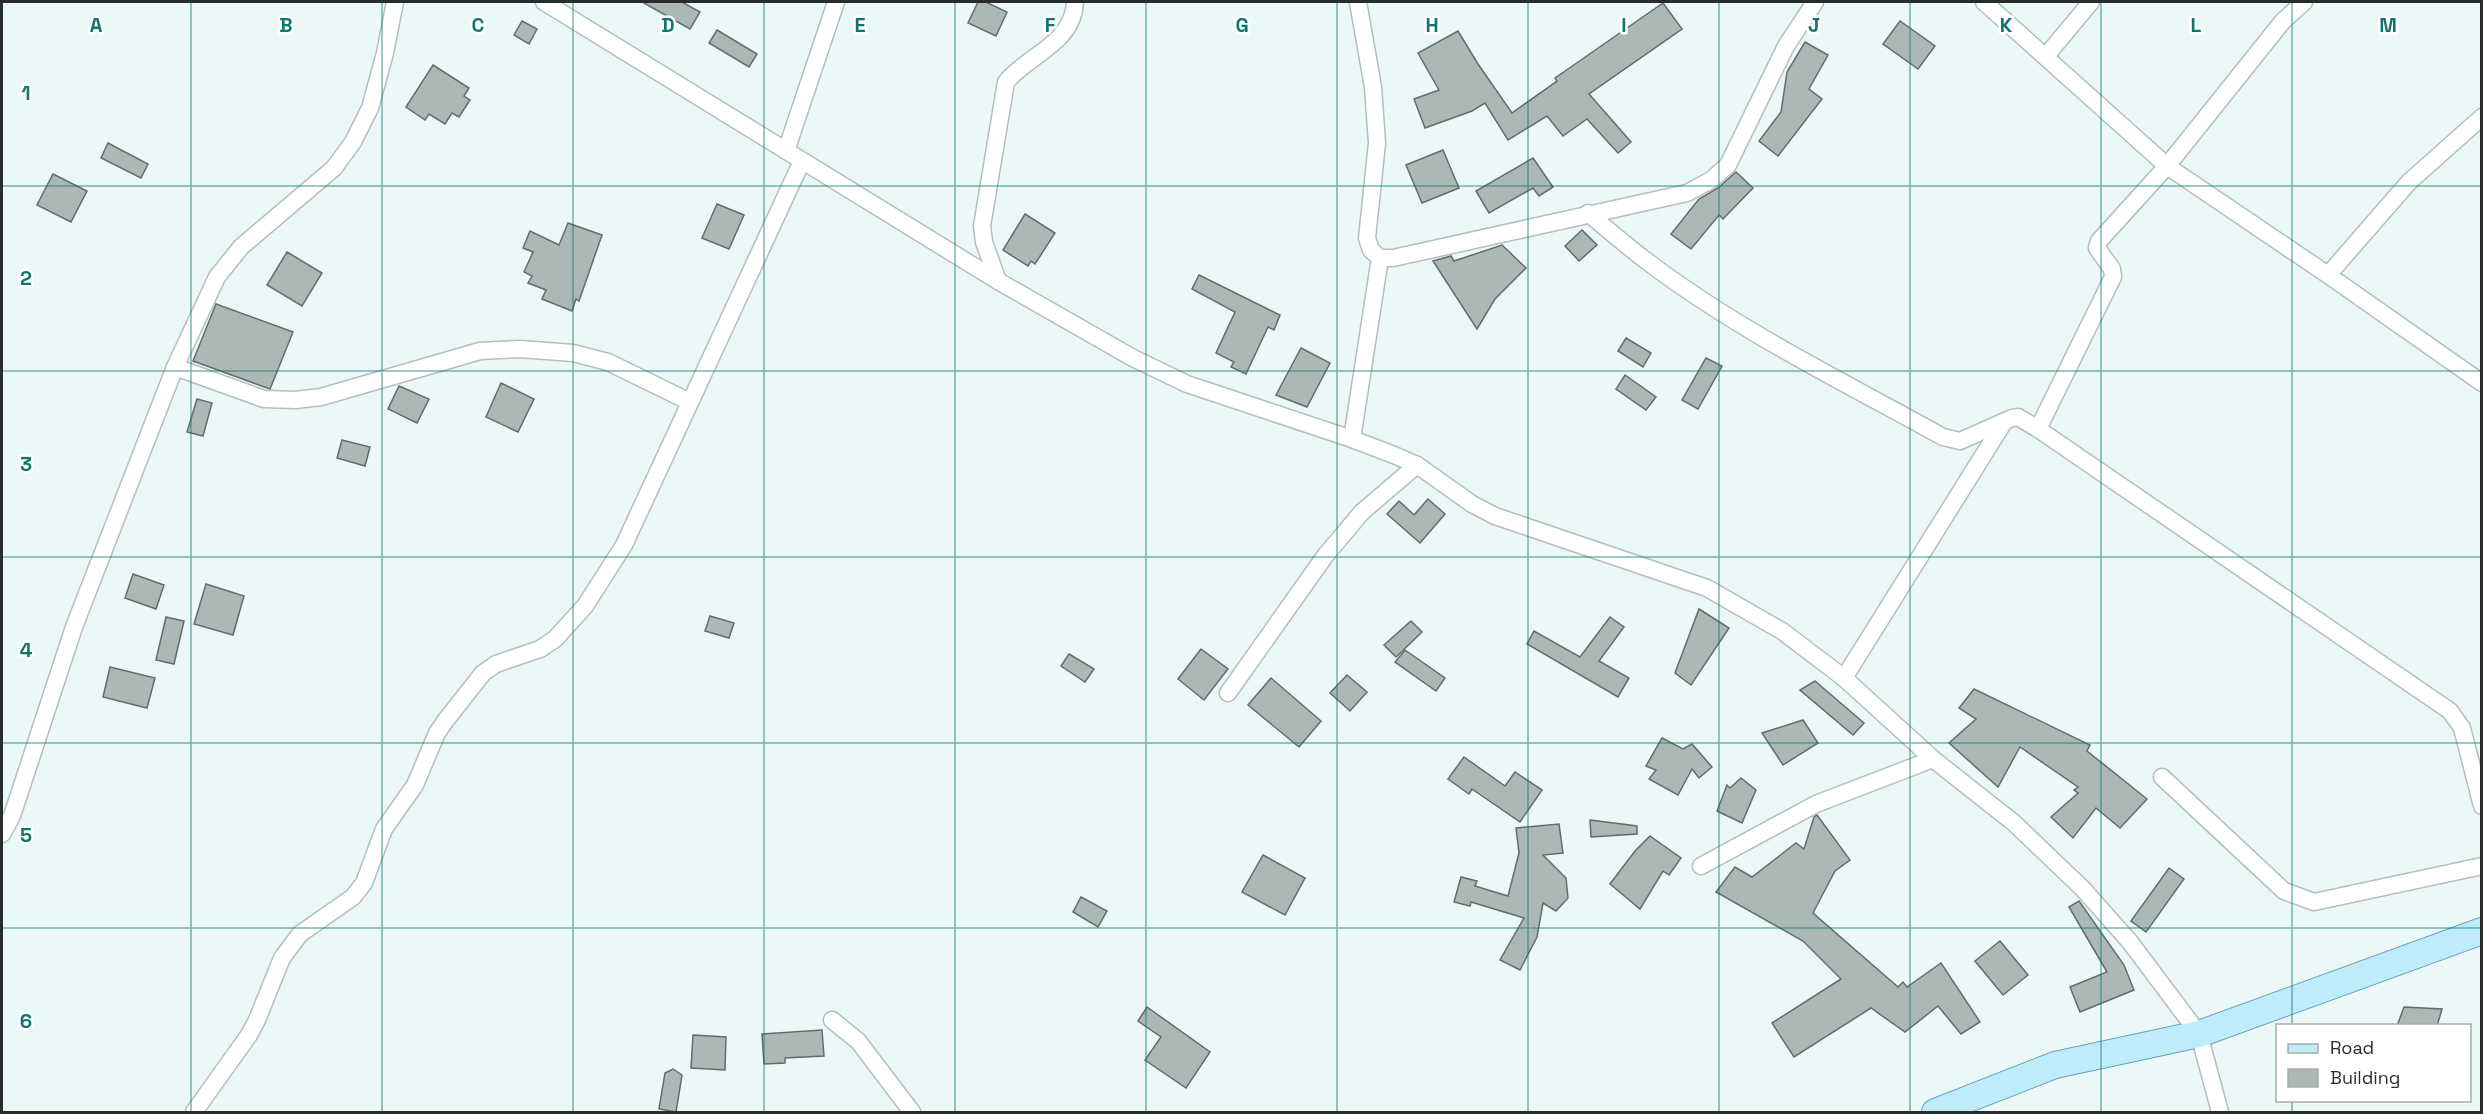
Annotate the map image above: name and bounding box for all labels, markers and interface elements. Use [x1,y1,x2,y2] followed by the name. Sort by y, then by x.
[90,12,103,38] text: A
[279,12,293,38] text: B
[472,12,485,38] text: C
[661,12,675,38] text: D
[854,12,866,38] text: E
[1045,12,1056,38] text: F
[1235,12,1249,38] text: G
[1425,12,1439,38] text: H
[1621,12,1627,38] text: I
[1808,12,1820,38] text: J
[2000,12,2013,38] text: K
[2191,12,2202,38] text: L
[2379,12,2397,38] text: M
[21,80,31,106] text: 1
[20,265,32,291] text: 2
[20,451,32,477] text: 3
[20,637,33,663] text: 4
[20,822,32,848] text: 5
[20,1008,32,1034] text: 6
[2276,1024,2471,1102] legend
[2330,1036,2374,1059] text: Road
[2330,1066,2400,1089] text: Building

